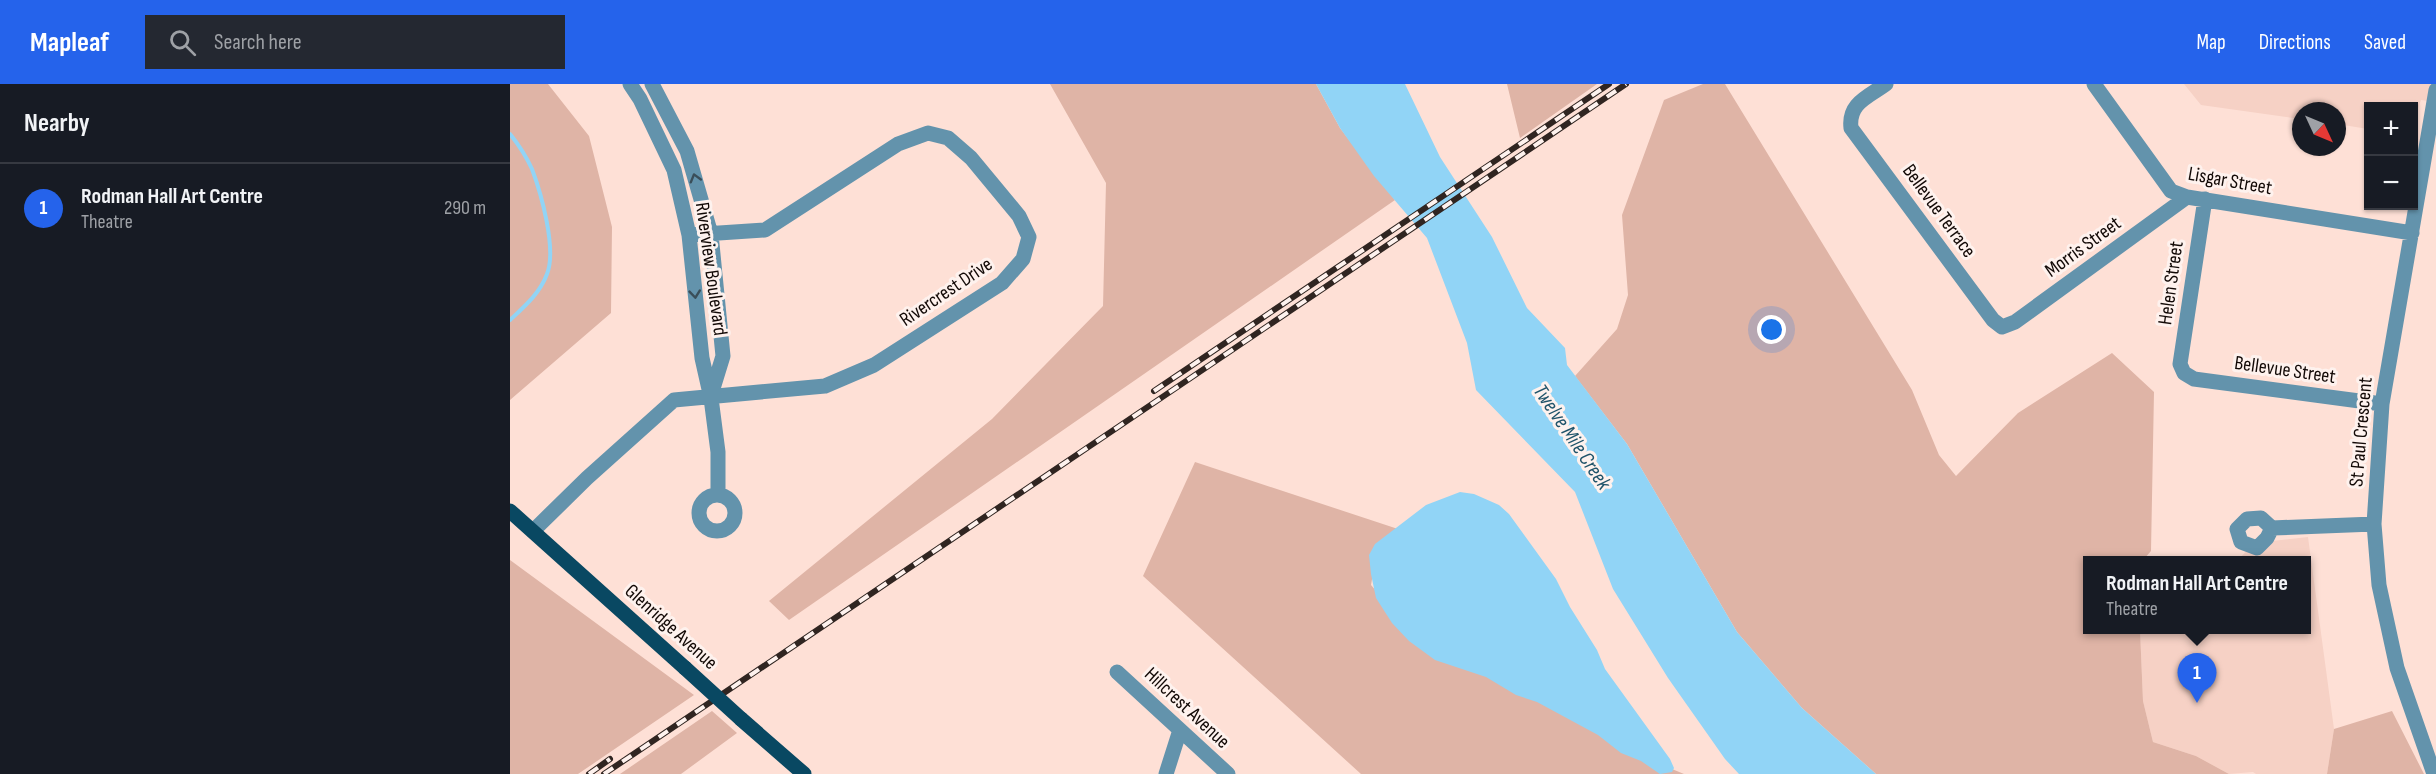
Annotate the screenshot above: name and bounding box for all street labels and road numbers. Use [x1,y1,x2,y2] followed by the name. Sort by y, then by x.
[1897,160,1981,262] street label: Bellevue Terrace
[2186,162,2274,200] street label: Lisgar Street
[690,201,732,337] street label: Riverview Boulevard
[2040,211,2126,283] street label: Morris Street
[2153,240,2189,326] street label: Helen Street
[895,252,997,332] street label: Rivercrest Drive
[2233,351,2337,389] street label: Bellevue Street
[2344,376,2378,488] street label: St Paul Crescent
[620,579,722,675] street label: Glenridge Avenue
[1139,662,1235,754] street label: Hillcrest Avenue

